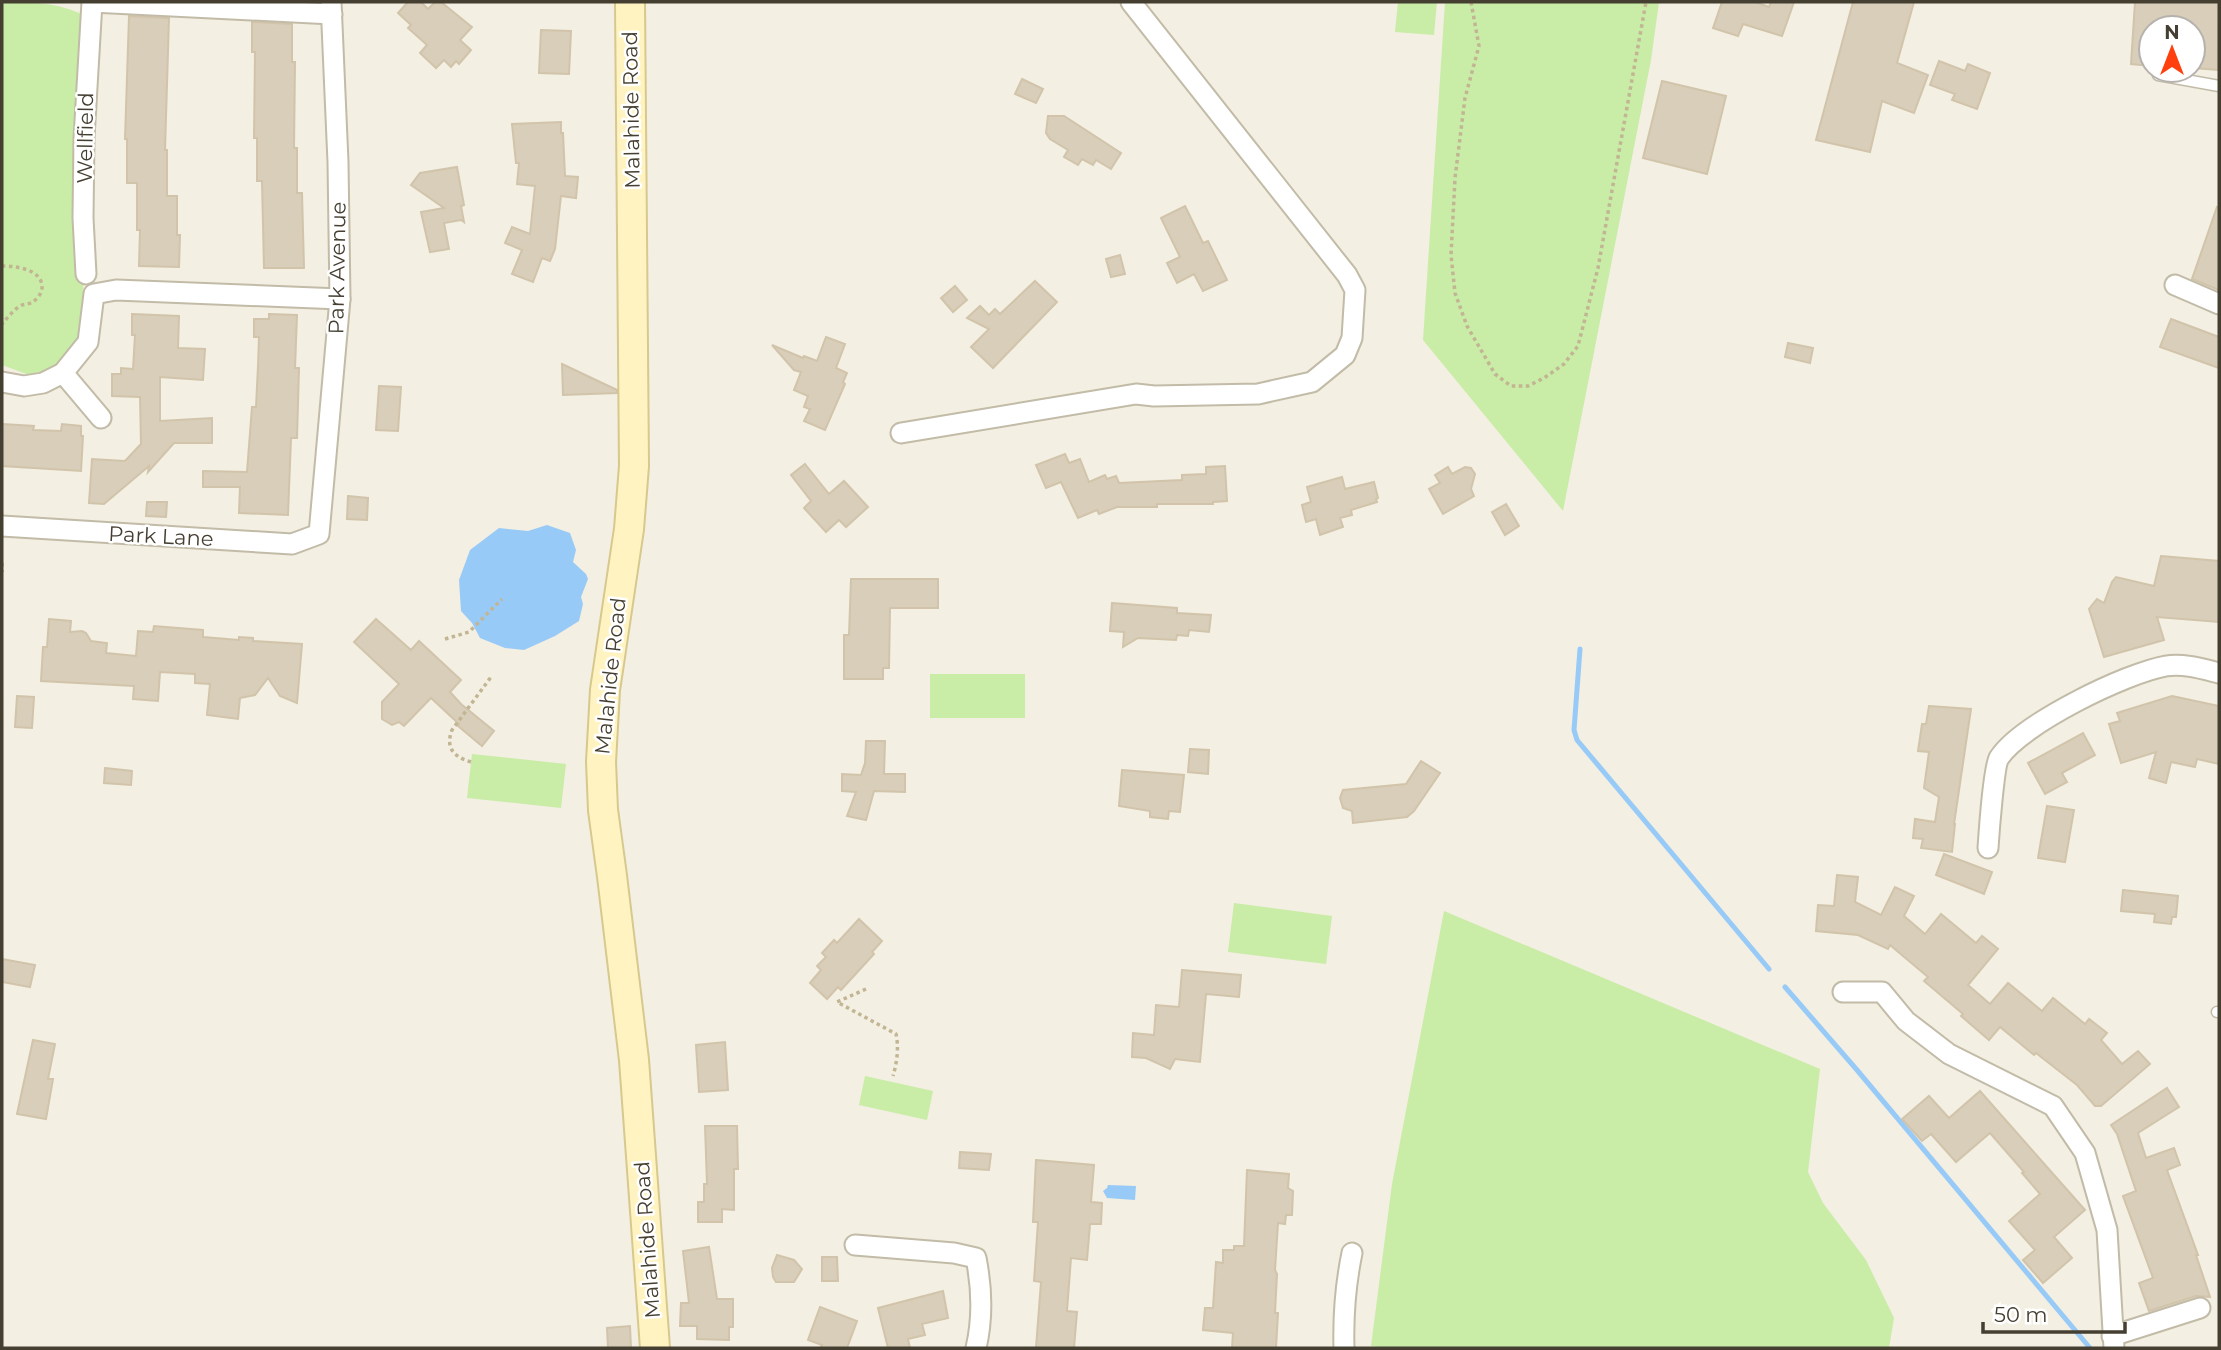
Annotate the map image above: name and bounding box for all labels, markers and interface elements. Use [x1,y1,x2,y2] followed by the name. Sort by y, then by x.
[2137,14,2207,84] north arrow
[2164,21,2180,44] text: N
[617,31,645,189] street label: Malahide Road
[72,92,98,184] street label: Wellfield
[323,201,351,335] street label: Park Avenue
[108,521,214,551] street label: Park Lane
[589,596,631,756] street label: Malahide Road
[629,1160,665,1320] street label: Malahide Road
[1983,1290,2125,1334] scale bar
[1994,1302,2048,1327] text: 50 m

